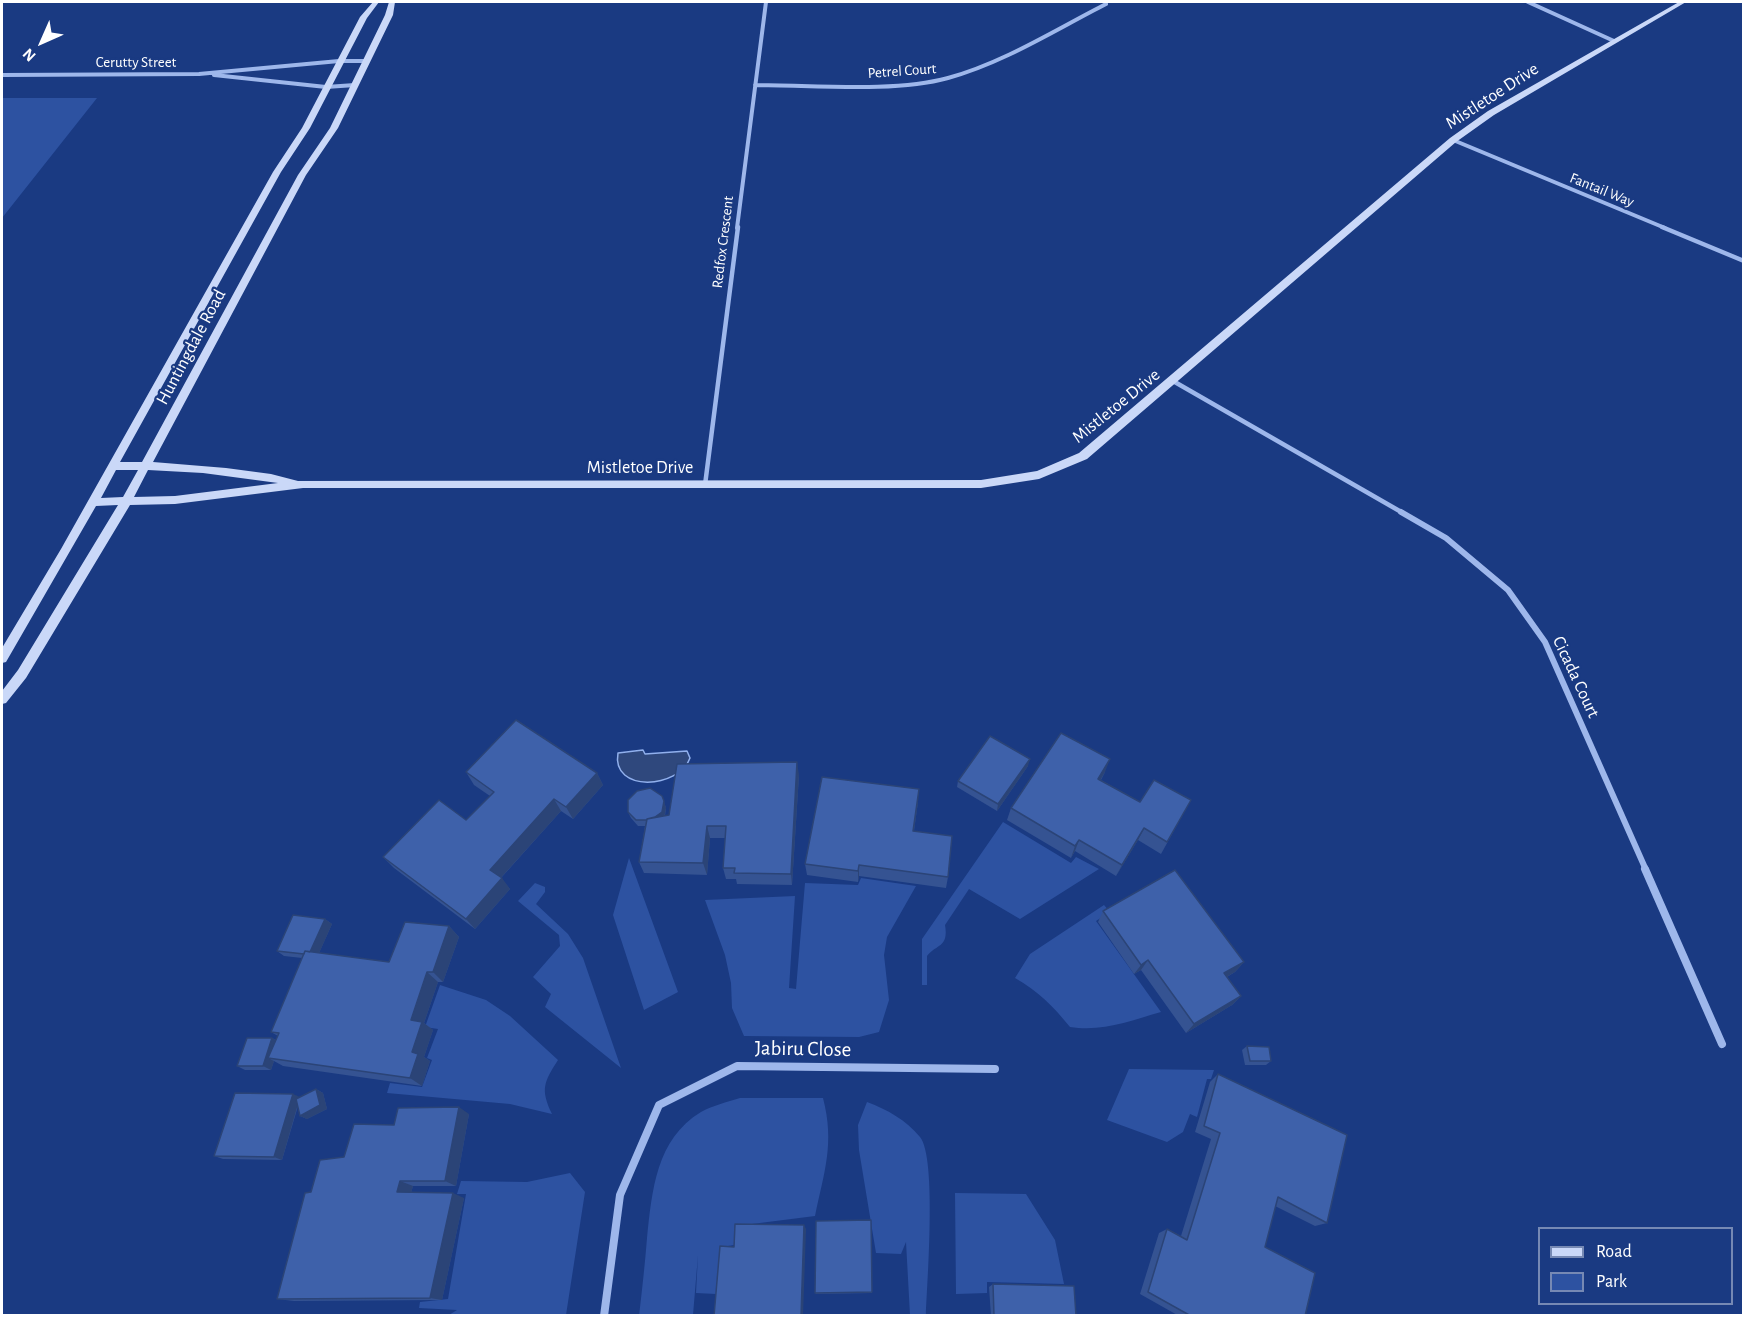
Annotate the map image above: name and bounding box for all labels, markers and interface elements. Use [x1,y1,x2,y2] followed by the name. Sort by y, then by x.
[12,12,72,72] north arrow
[20,45,39,64] text: N
[96,53,176,71] street label: Cerutty Street
[1441,58,1543,134] street label: Mistletoe Drive
[867,60,937,82] street label: Petrel Court
[1567,169,1637,211] street label: Fantail Way
[708,195,738,289] street label: Redfox Crescent
[151,286,231,408] street label: Huntingdale Road
[1068,364,1164,448] street label: Mistletoe Drive
[587,457,693,479] street label: Mistletoe Drive
[1548,633,1604,721] street label: Cicada Court
[755,1036,851,1062] street label: Jabiru Close
[1538,1227,1733,1305] legend
[1596,1243,1632,1261] text: Road
[1596,1273,1627,1291] text: Park

